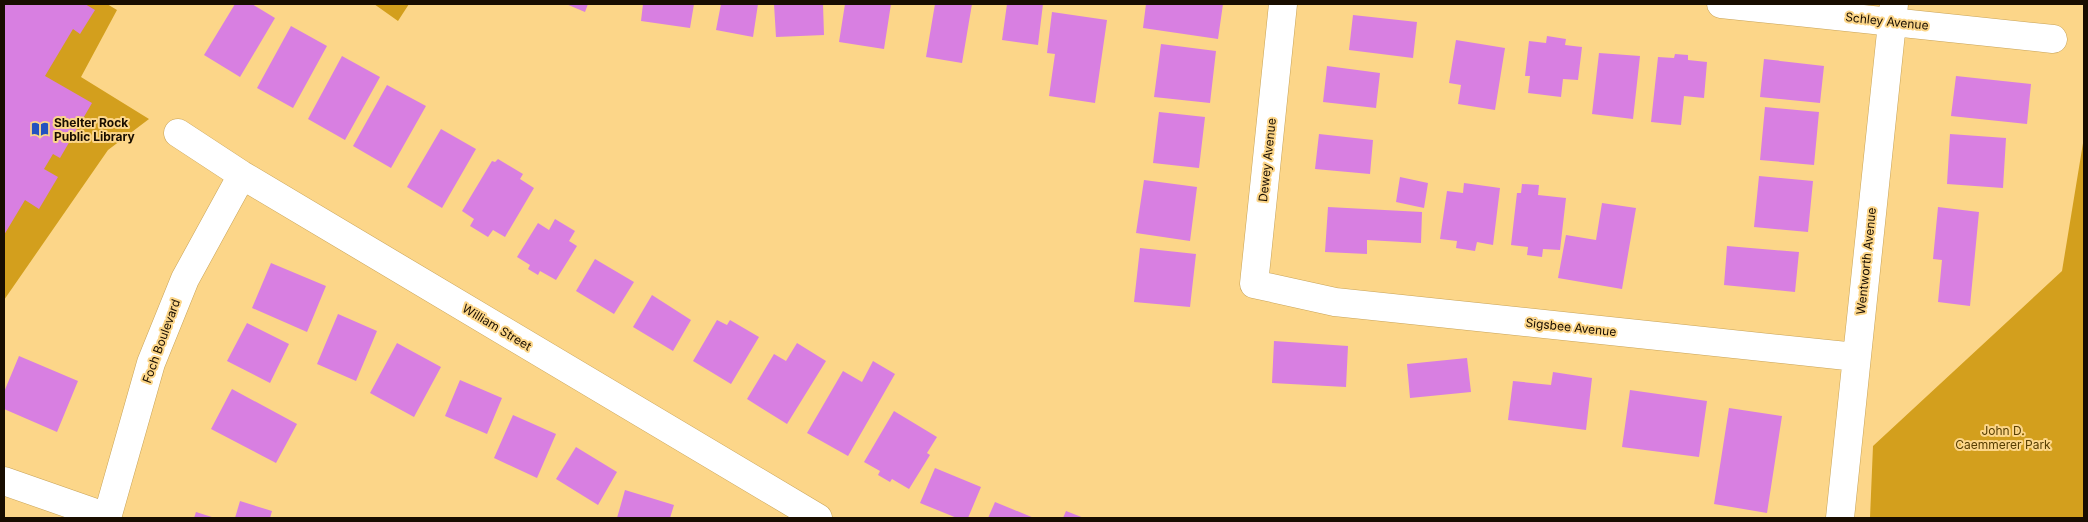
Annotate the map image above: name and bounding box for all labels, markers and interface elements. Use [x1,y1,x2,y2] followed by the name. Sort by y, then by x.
[1845,9,1929,33] street label: Schley Avenue
[54,115,136,144] place label: Shelter Rock Public Library
[1255,117,1279,203] street label: Dewey Avenue
[30,119,50,139] library icon: Shelter Rock Public Library
[1853,207,1879,315] street label: Wentworth Avenue
[139,297,183,385] street label: Foch Boulevard
[460,301,534,354] street label: William Street
[1525,315,1617,339] street label: Sigsbee Avenue
[1955,423,2051,452] park label: John D. Caemmerer Park

